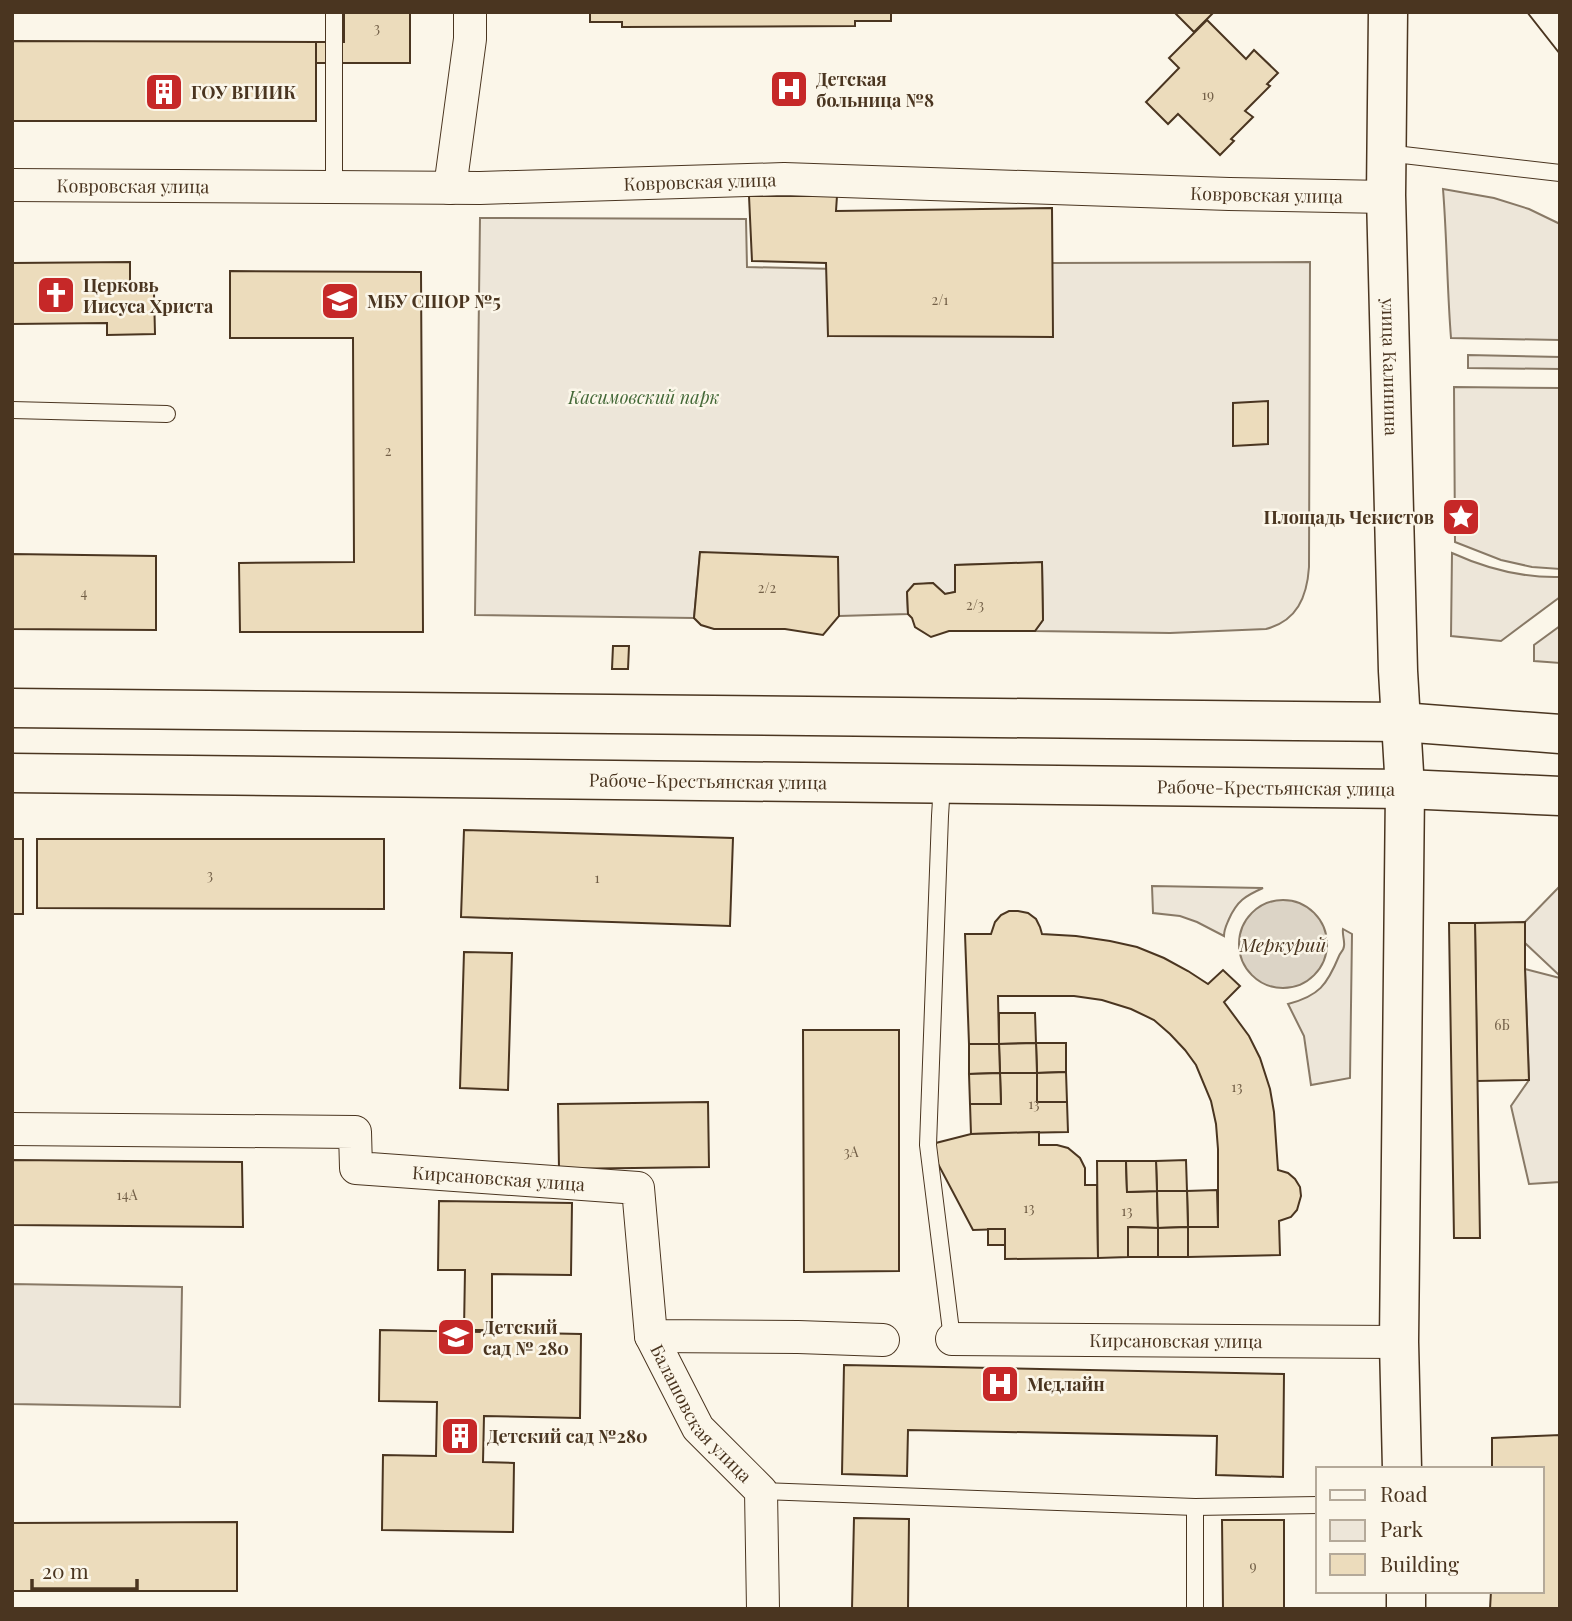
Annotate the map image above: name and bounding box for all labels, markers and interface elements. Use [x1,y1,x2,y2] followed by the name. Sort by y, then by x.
[374,18,380,37] house number: 3
[816,67,934,112] place label: Детская больница №8
[768,68,810,110] hospital icon: Детская больница №8
[143,71,185,113] building icon: ГОУ ВГИИК
[191,80,296,104] place label: ГОУ ВГИИК
[1202,85,1214,104] house number: 19
[623,167,777,196] street label: Ковровская улица
[57,173,209,198] street label: Ковровская улица
[1190,181,1343,208] street label: Ковровская улица
[83,273,214,318] place label: Церковь Иисуса Христа
[35,274,77,316] church icon: Церковь Иисуса Христа
[319,280,361,322] school or university icon: МБУ СШОР №5
[367,289,501,313] place label: МБУ СШОР №5
[931,290,949,309] house number: 2/1
[1377,297,1404,436] street label: улица Калинина
[567,385,720,409] park label: Касимовский парк
[385,441,392,460] house number: 2
[1440,496,1482,538] place icon: Площадь Чекистов
[1263,505,1434,529] place label: Площадь Чекистов
[758,578,776,597] house number: 2/2
[81,583,88,602] house number: 4
[966,595,984,614] house number: 2/3
[589,768,827,794] street label: Рабоче-Крестьянская улица
[1157,774,1395,801] street label: Рабоче-Крестьянская улица
[207,865,213,884] house number: 3
[594,868,600,887] house number: 1
[1239,931,1327,957] water label: Меркурий
[1494,1015,1510,1034] house number: 6Б
[1231,1077,1243,1096] house number: 13
[1028,1094,1040,1113] house number: 13
[843,1142,859,1161] house number: 3А
[411,1160,586,1196] street label: Кирсановская улица
[117,1185,138,1204] house number: 14А
[1023,1198,1035,1217] house number: 13
[1121,1201,1133,1220] house number: 13
[483,1315,569,1360] place label: Детский сад № 280
[435,1316,477,1358] school or university icon: Детский сад № 280
[1089,1328,1263,1353] street label: Кирсановская улица
[645,1340,757,1487] street label: Балашовская улица
[979,1363,1021,1405] hospital icon: Медлайн
[1027,1372,1105,1396] place label: Медлайн
[439,1415,481,1457] building icon: Детский сад №280
[487,1424,648,1448] place label: Детский сад №280
[1316,1467,1544,1593] legend
[1380,1479,1428,1507] text: Road
[1380,1514,1424,1542] text: Park
[32,1548,136,1592] scale bar
[1380,1549,1459,1577] text: Building
[42,1556,89,1584] text: 20 m
[1249,1556,1257,1575] house number: 9

